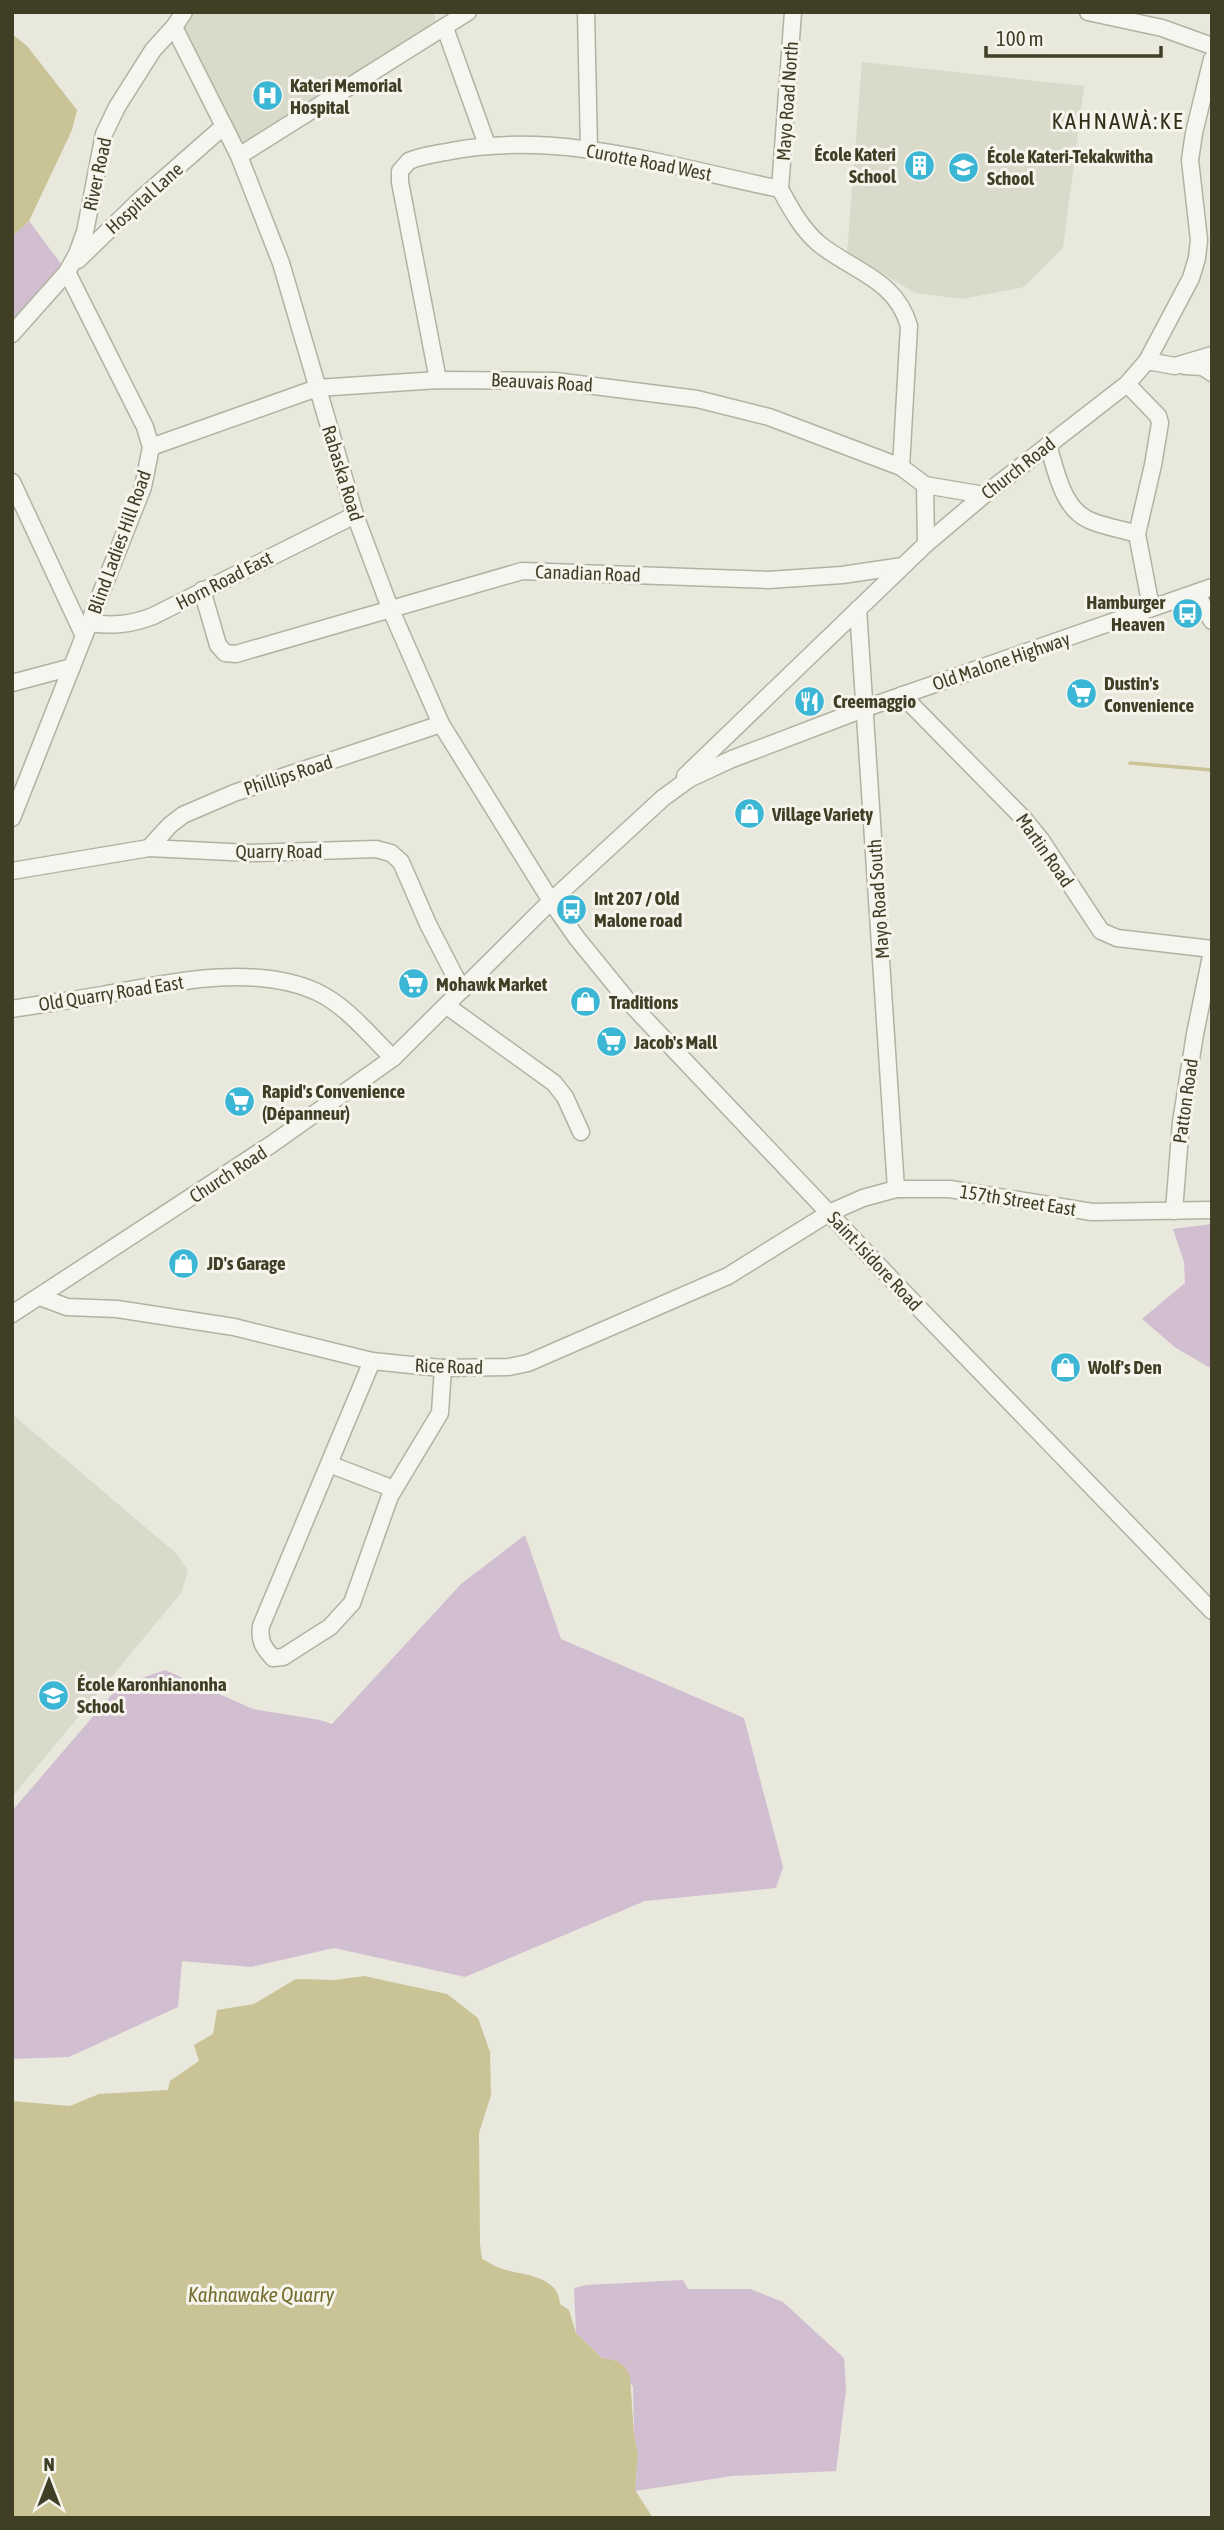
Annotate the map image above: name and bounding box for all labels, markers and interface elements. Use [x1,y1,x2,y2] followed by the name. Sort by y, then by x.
[986,14,1161,58] scale bar
[996,26,1044,50] text: 100 m
[772,40,802,162] street label: Mayo Road North
[290,74,403,118] place label: Kateri Memorial Hospital
[250,79,284,113] hospital icon: Kateri Memorial Hospital
[1052,108,1184,134] district label: KAHNAWÀ:KE
[78,135,116,213] street label: River Road
[584,139,714,185] street label: Curotte Road West
[814,143,897,187] place label: École Kateri School
[987,145,1153,189] place label: École Kateri-Tekakwitha School
[902,148,936,182] building icon: École Kateri School
[947,150,981,184] school or university icon: École Kateri-Tekakwitha School
[101,158,187,238] street label: Hospital Lane
[490,368,594,396] street label: Beauvais Road
[318,422,368,524] street label: Rabaska Road
[977,432,1059,504] street label: Church Road
[83,467,155,617] street label: Blind Ladies Hill Road
[172,546,276,614] street label: Horn Road East
[535,560,641,586] street label: Canadian Road
[1086,591,1165,635] place label: Hamburger Heaven
[1171,596,1205,630] bus stop icon: Hamburger Heaven
[929,627,1073,695] street label: Old Malone Highway
[1104,672,1194,716] place label: Dustin's Convenience
[1064,677,1098,711] supermarket icon: Dustin's Convenience
[793,684,827,718] restaurant icon: Creemaggio
[833,690,916,712] place label: Creemaggio
[241,750,335,800] street label: Phillips Road
[732,797,766,831] shop icon: Village Variety
[771,803,873,825] place label: Village Variety
[1012,809,1078,891] street label: Martin Road
[863,838,893,960] street label: Mayo Road South
[235,840,323,862] street label: Quarry Road
[594,887,682,931] place label: Int 207 / Old Malone road
[554,892,588,926] bus stop icon: Int 207 / Old Malone road
[396,967,430,1001] supermarket icon: Mohawk Market
[37,971,185,1015] street label: Old Quarry Road East
[436,973,548,995] place label: Mohawk Market
[569,985,603,1019] shop icon: Traditions
[609,991,679,1013] place label: Traditions
[594,1025,628,1059] supermarket icon: Jacob's Mall
[633,1031,718,1053] place label: Jacob's Mall
[1168,1057,1202,1145] street label: Patton Road
[262,1080,406,1124] place label: Rapid's Convenience (Dépanneur)
[222,1085,256,1119] supermarket icon: Rapid's Convenience (Dépanneur)
[185,1141,271,1207] street label: Church Road
[958,1180,1078,1220] street label: 157th Street East
[823,1207,927,1315] street label: Saint-Isidore Road
[167,1246,201,1280] shop icon: JD's Garage
[206,1252,286,1274] place label: JD's Garage
[1048,1350,1082,1384] shop icon: Wolf's Den
[414,1354,484,1378] street label: Rice Road
[1087,1356,1162,1378] place label: Wolf's Den
[77,1673,227,1717] place label: École Karonhianonha School
[37,1678,71,1712] school or university icon: École Karonhianonha School
[188,2282,334,2306] water label: Kahnawake Quarry
[14,2446,84,2516] north arrow
[43,2453,55,2475] text: N

